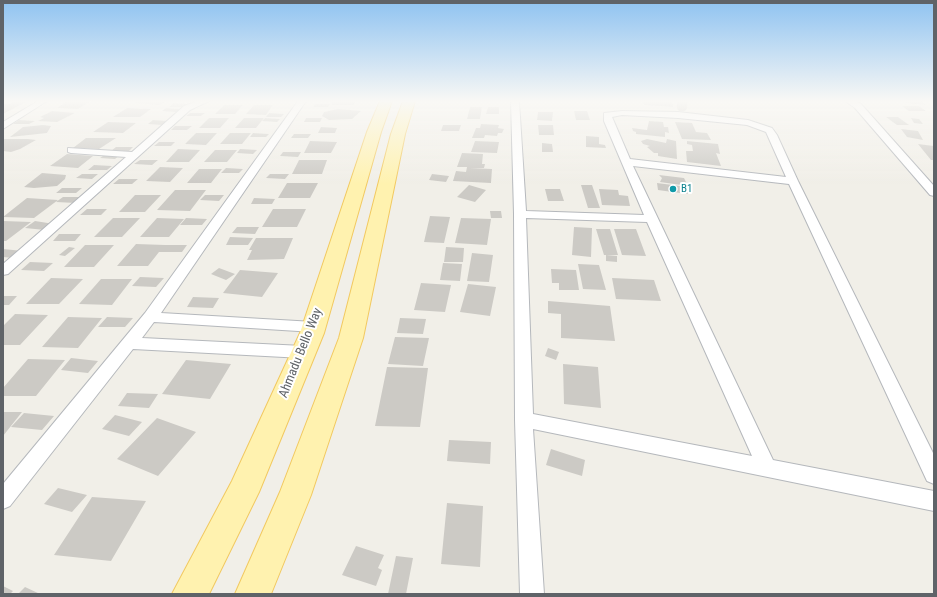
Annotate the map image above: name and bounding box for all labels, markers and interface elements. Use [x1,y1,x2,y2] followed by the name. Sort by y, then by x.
[681,182,692,196] place label: B1
[668,184,678,194] marker: B1
[276,306,326,400] street label: Ahmadu Bello Way

